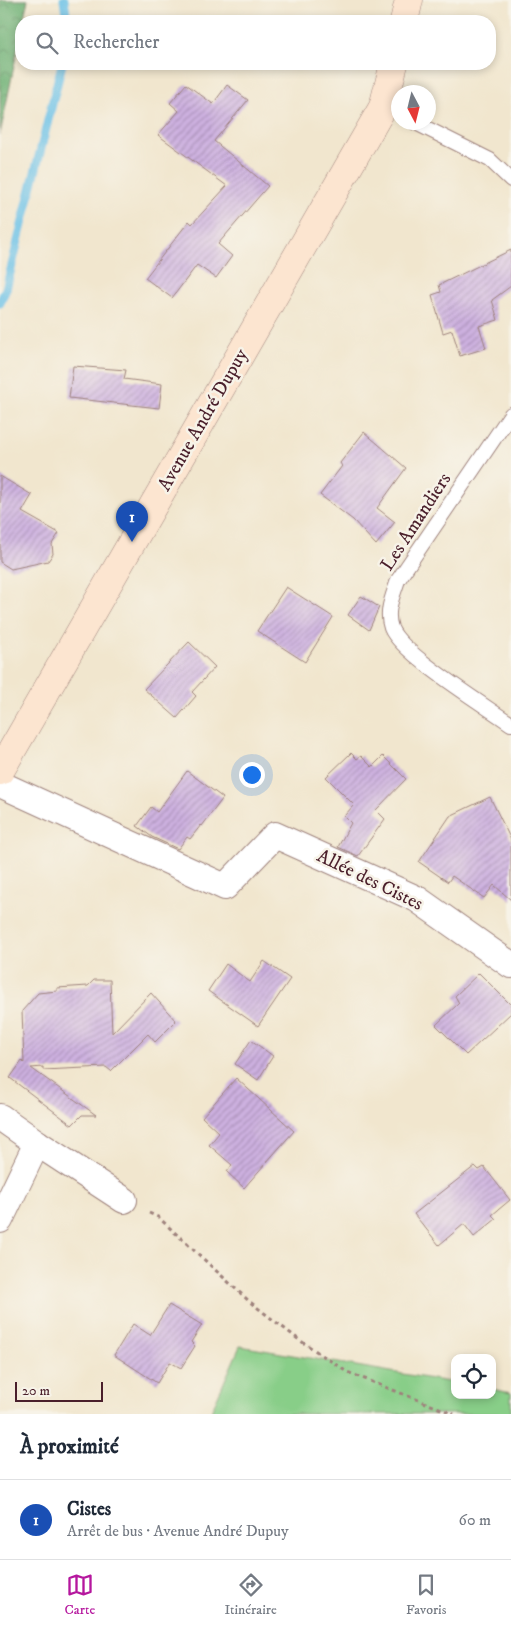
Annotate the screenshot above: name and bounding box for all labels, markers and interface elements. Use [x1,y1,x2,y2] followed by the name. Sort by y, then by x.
[15,15,496,70] search box
[33,29,61,57] icon: search
[73,31,159,54] text: Rechercher
[391,85,436,130] north arrow
[153,344,254,495] street label: Avenue André Dupuy
[376,469,456,575] street label: Les Amandiers
[116,501,148,542] pin: 1
[239,762,265,788] your location
[313,844,427,916] street label: Allée des Cistes
[451,1354,496,1399] map controls
[451,1354,496,1399] button: locate
[15,1379,102,1402] scale bar
[22,1382,50,1400] text: 20 m
[20,1434,119,1460] text: À proximité
[67,1498,111,1521] text: Cistes
[33,1510,39,1530] text: 1
[459,1510,491,1530] text: 60 m
[67,1521,289,1541] text: Arrêt de bus · Avenue André Dupuy
[65,1571,95,1619] tab: Carte
[224,1571,277,1619] tab: Itinéraire
[406,1571,446,1619] tab: Favoris

